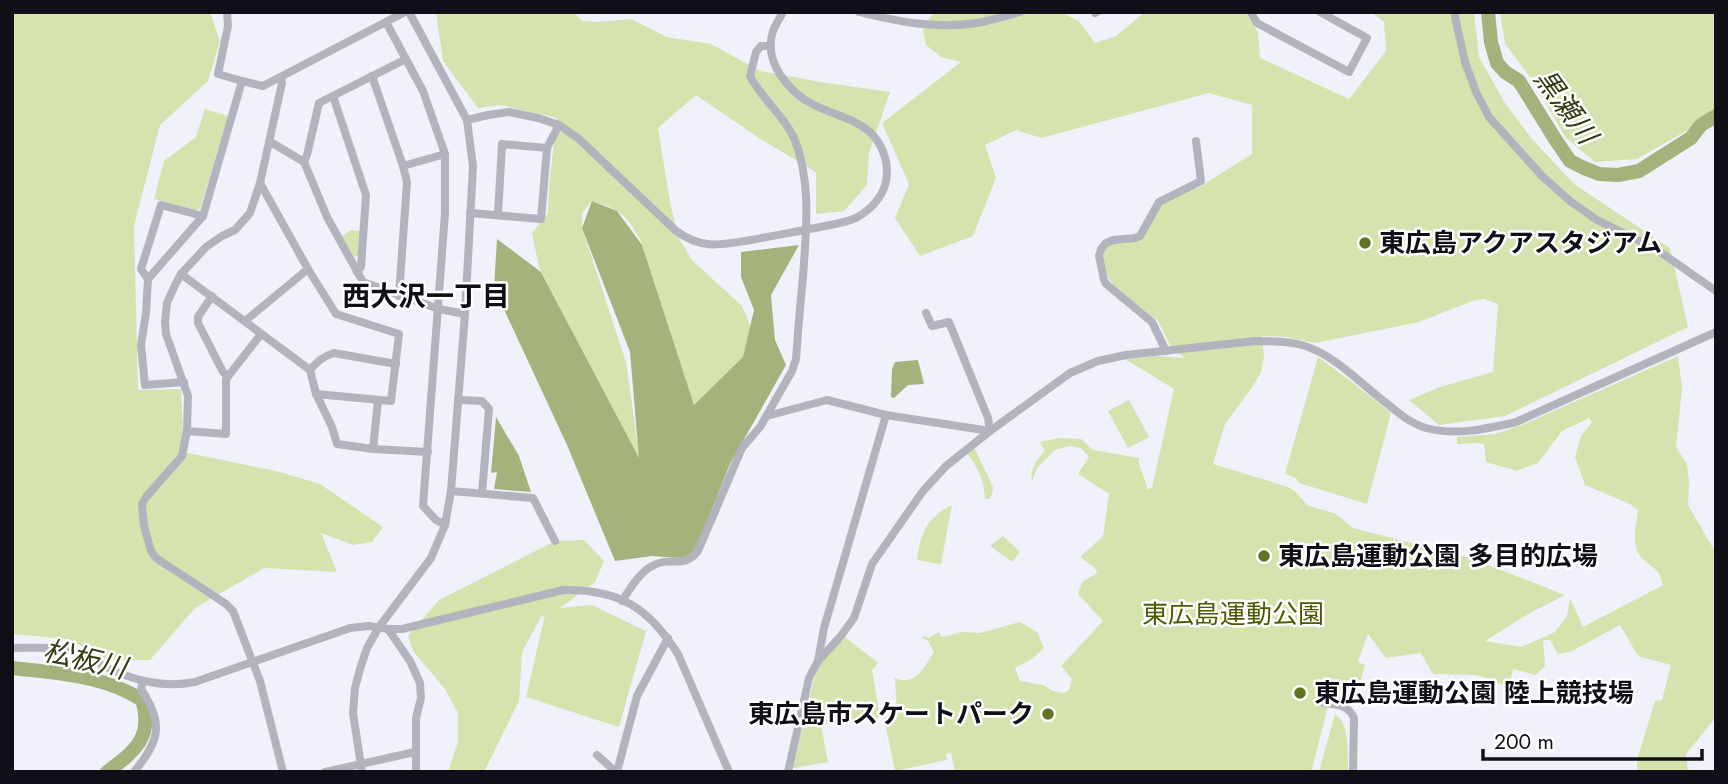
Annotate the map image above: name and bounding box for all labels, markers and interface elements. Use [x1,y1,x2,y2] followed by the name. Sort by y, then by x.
[1524,60,1609,155] water label: 黒瀬川
[1379,224,1662,262] place label: 東広島アクアスタジアム
[1357,235,1373,251] marker: 東広島アクアスタジアム
[342,276,510,317] district label: 西大沢一丁目
[1278,537,1598,575] place label: 東広島運動公園 多目的広場
[1256,548,1272,564] marker: 東広島運動公園 多目的広場
[1142,595,1324,633] park label: 東広島運動公園
[39,630,133,690] water label: 松板川
[1314,674,1634,712] place label: 東広島運動公園 陸上競技場
[1292,685,1308,701] marker: 東広島運動公園 陸上競技場
[748,695,1034,733] place label: 東広島市スケートパーク
[1040,706,1056,722] marker: 東広島市スケートパーク
[1483,718,1702,762] scale bar
[1494,727,1554,757] text: 200 m

